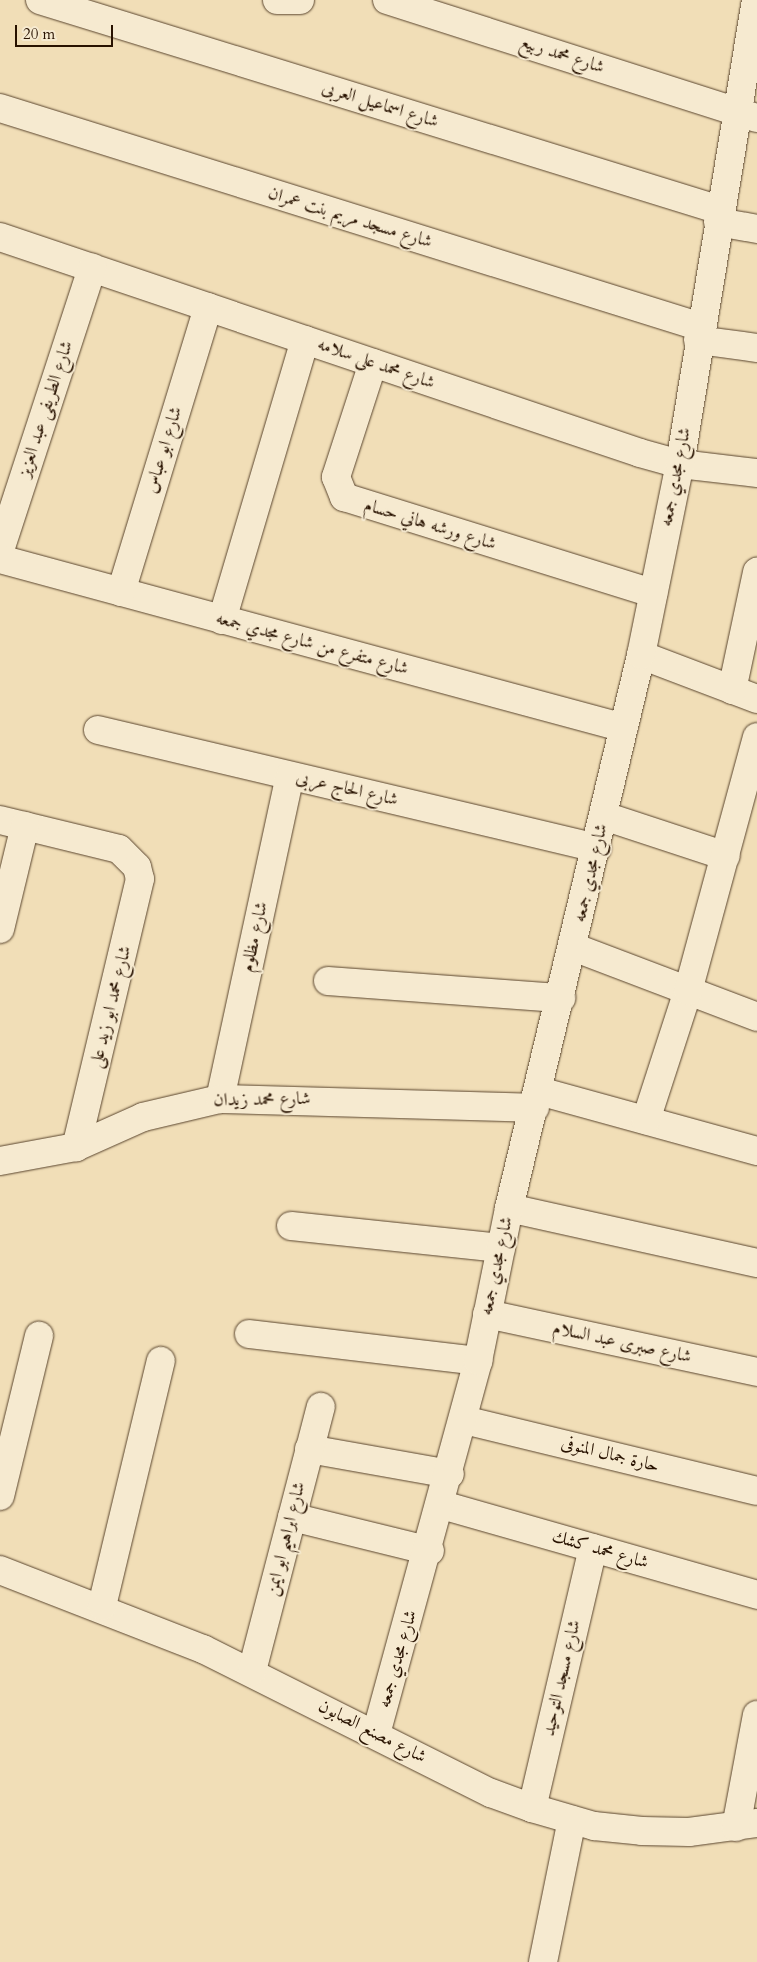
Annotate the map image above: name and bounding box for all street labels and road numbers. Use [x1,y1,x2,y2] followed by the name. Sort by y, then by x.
[517,31,607,79] street label: شارع محمد ربيع
[319,77,441,133] street label: شارع اسماعيل العربى
[265,183,435,253] street label: شارع مسجد مريم بنت عمران
[314,334,438,394] street label: شارع محمد على سلامه
[14,338,78,480] street label: شارع الطريفى عبد العزيز
[141,404,187,496] street label: شارع ابو عباس
[656,426,696,528] street label: شارع مجدي جمعه
[361,495,499,555] street label: شارع ورشه هاني حسام
[213,608,411,680] street label: شارع متفرع من شارع مجدي جمعه
[294,767,400,811] street label: شارع الحاج عربى
[569,822,613,924] street label: شارع مجدي جمعه
[237,900,273,974] street label: شارع مظلوم
[85,944,137,1070] street label: شارع محمد ابو زيد على
[213,1088,311,1112] street label: شارع محمد زيدان
[476,1215,518,1317] street label: شارع مجدي جمعه
[551,1318,693,1368] street label: شارع صبرى عبد السلام
[559,1432,661,1478] street label: حارة جمال المنوفى
[261,1480,311,1598] street label: شارع ابراهيم ابو ايمن
[549,1526,651,1574] street label: شارع محمد كشك
[374,1608,422,1710] street label: شارع مجدي جمعه
[538,1618,586,1738] street label: شارع مسجد التوحيد
[314,1696,430,1768] street label: شارع مصنع الصابون

